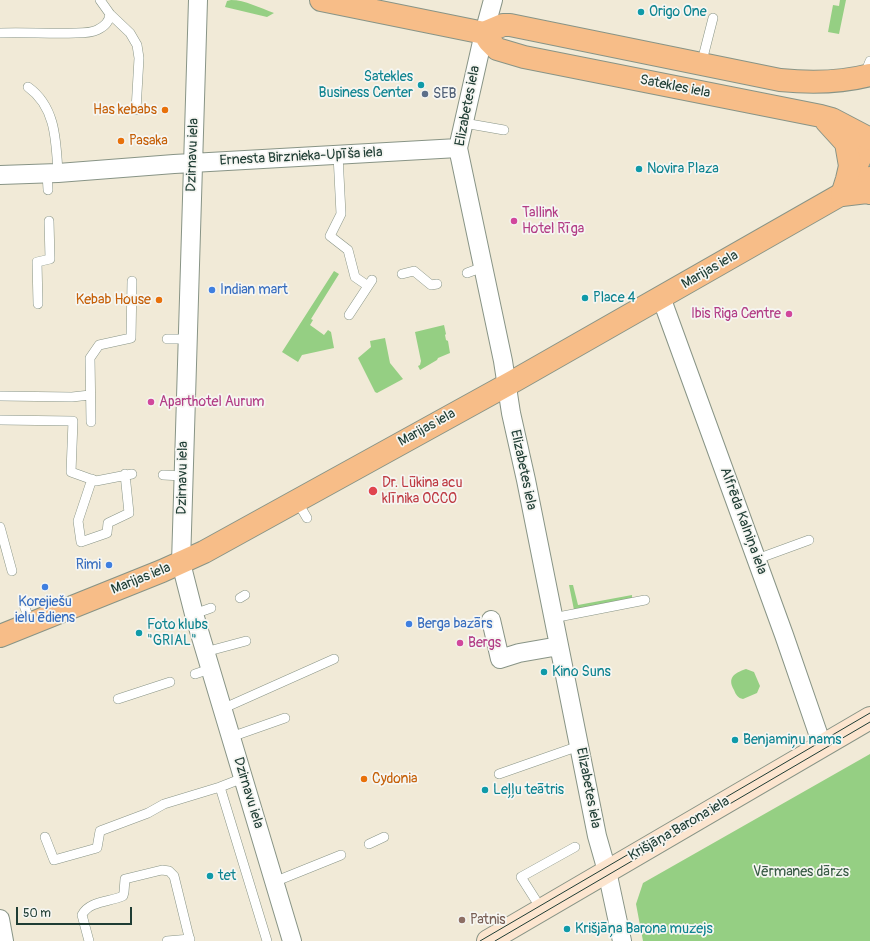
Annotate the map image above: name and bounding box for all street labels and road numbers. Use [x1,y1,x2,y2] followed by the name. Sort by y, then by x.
[452,64,484,148] street label: Elizabetes iela
[638,72,712,102] street label: Satekles iela
[183,118,203,192] street label: Dzirnavu iela
[219,144,383,170] street label: Ernesta Birznieka-Upīša iela
[679,247,741,293] street label: Marijas iela
[396,405,458,451] street label: Marijas iela
[506,428,540,512] street label: Elizabetes iela
[174,441,192,515] street label: Dzirnavu iela
[716,465,770,577] street label: Alfrēda Kalniņa iela
[109,559,173,599] street label: Marijas iela
[572,746,604,830] street label: Elizabetes iela
[229,755,267,831] street label: Dzirnavu iela
[626,793,732,865] street label: Krišjāņa Barona iela

